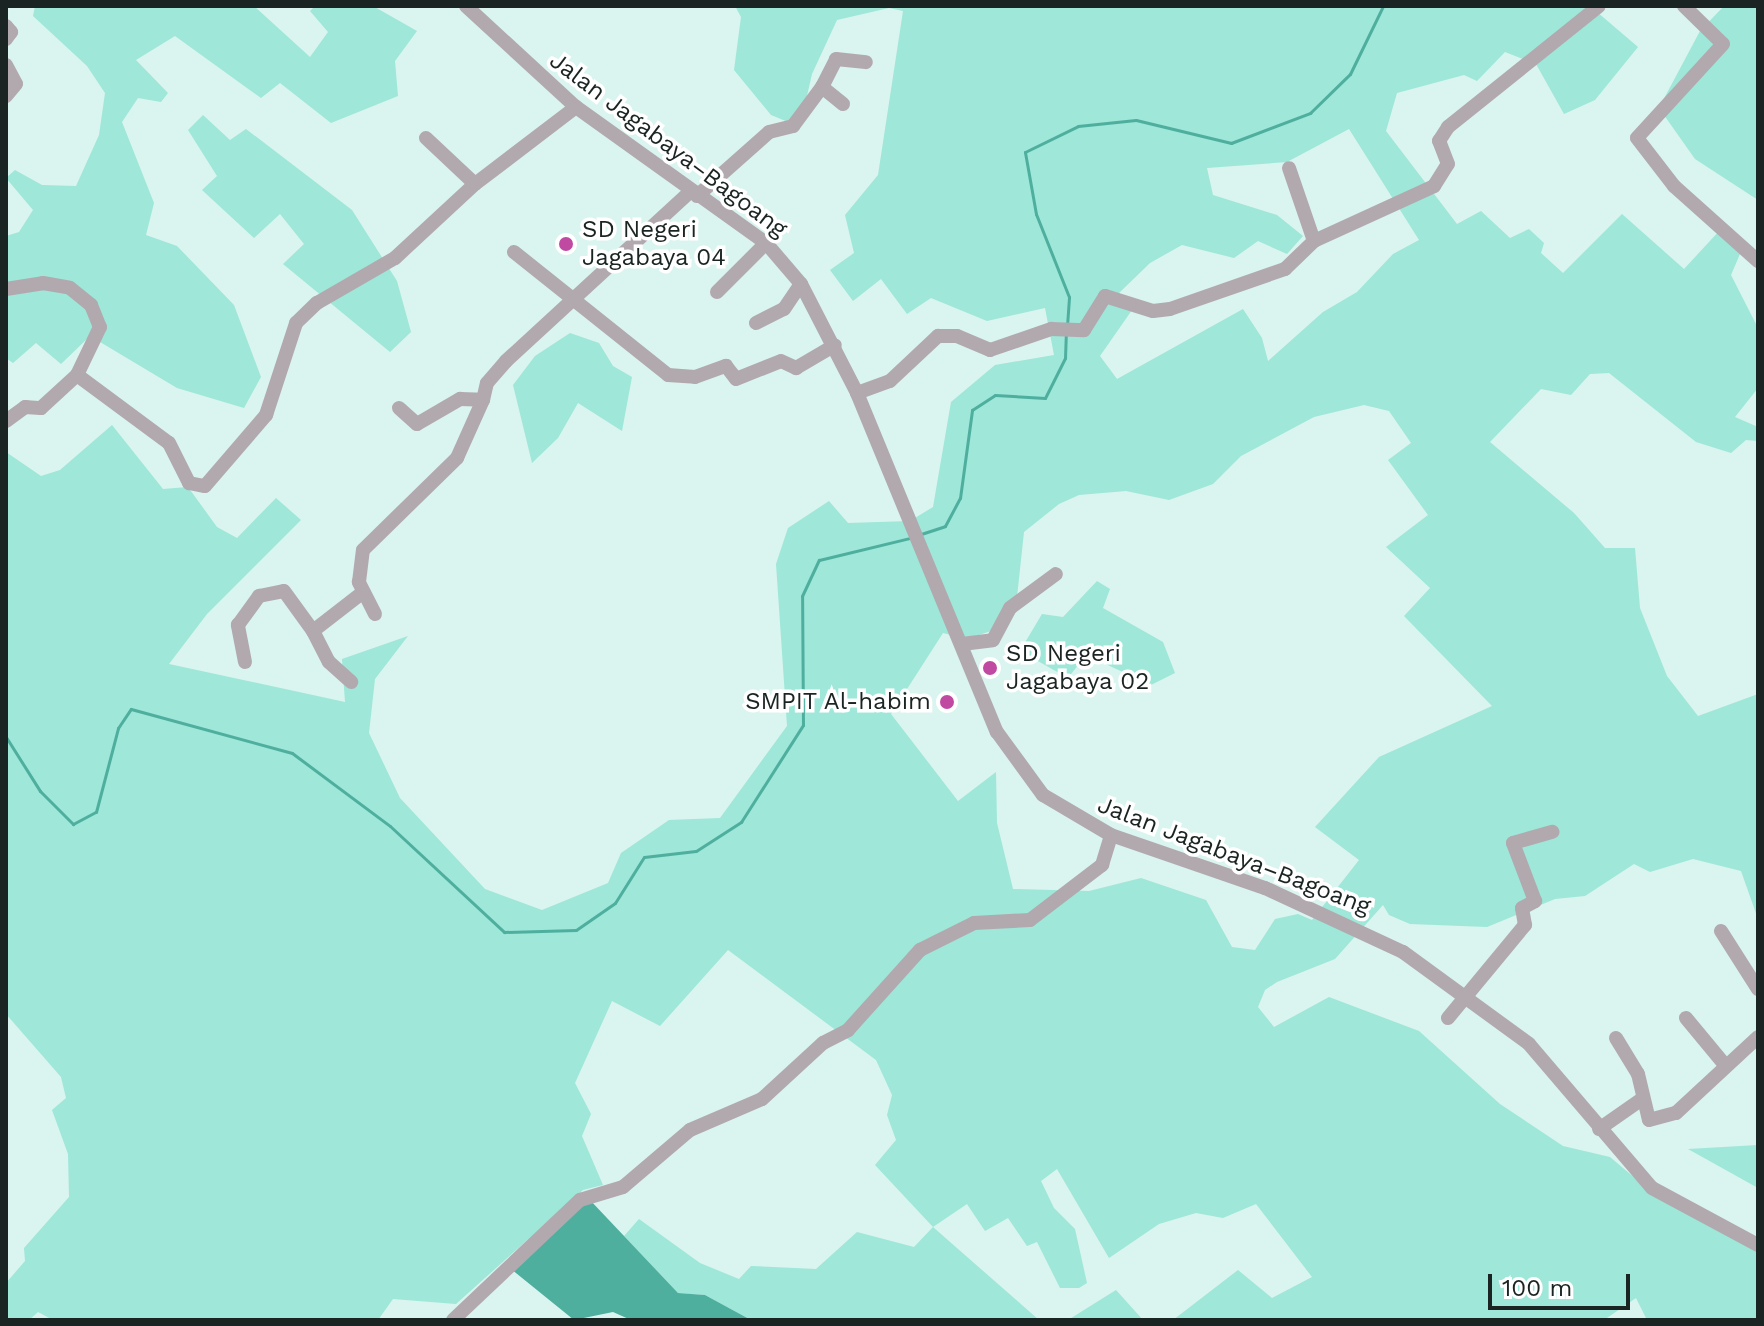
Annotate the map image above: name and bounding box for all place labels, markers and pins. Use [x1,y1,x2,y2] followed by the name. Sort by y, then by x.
[582,216,726,272] place label: SD Negeri Jagabaya 04
[557,235,575,253] marker: SD Negeri Jagabaya 04
[1006,640,1150,696] place label: SD Negeri Jagabaya 02
[981,659,999,677] marker: SD Negeri Jagabaya 02
[744,688,931,716] place label: SMPIT Al-habim
[938,693,956,711] marker: SMPIT Al-habim

